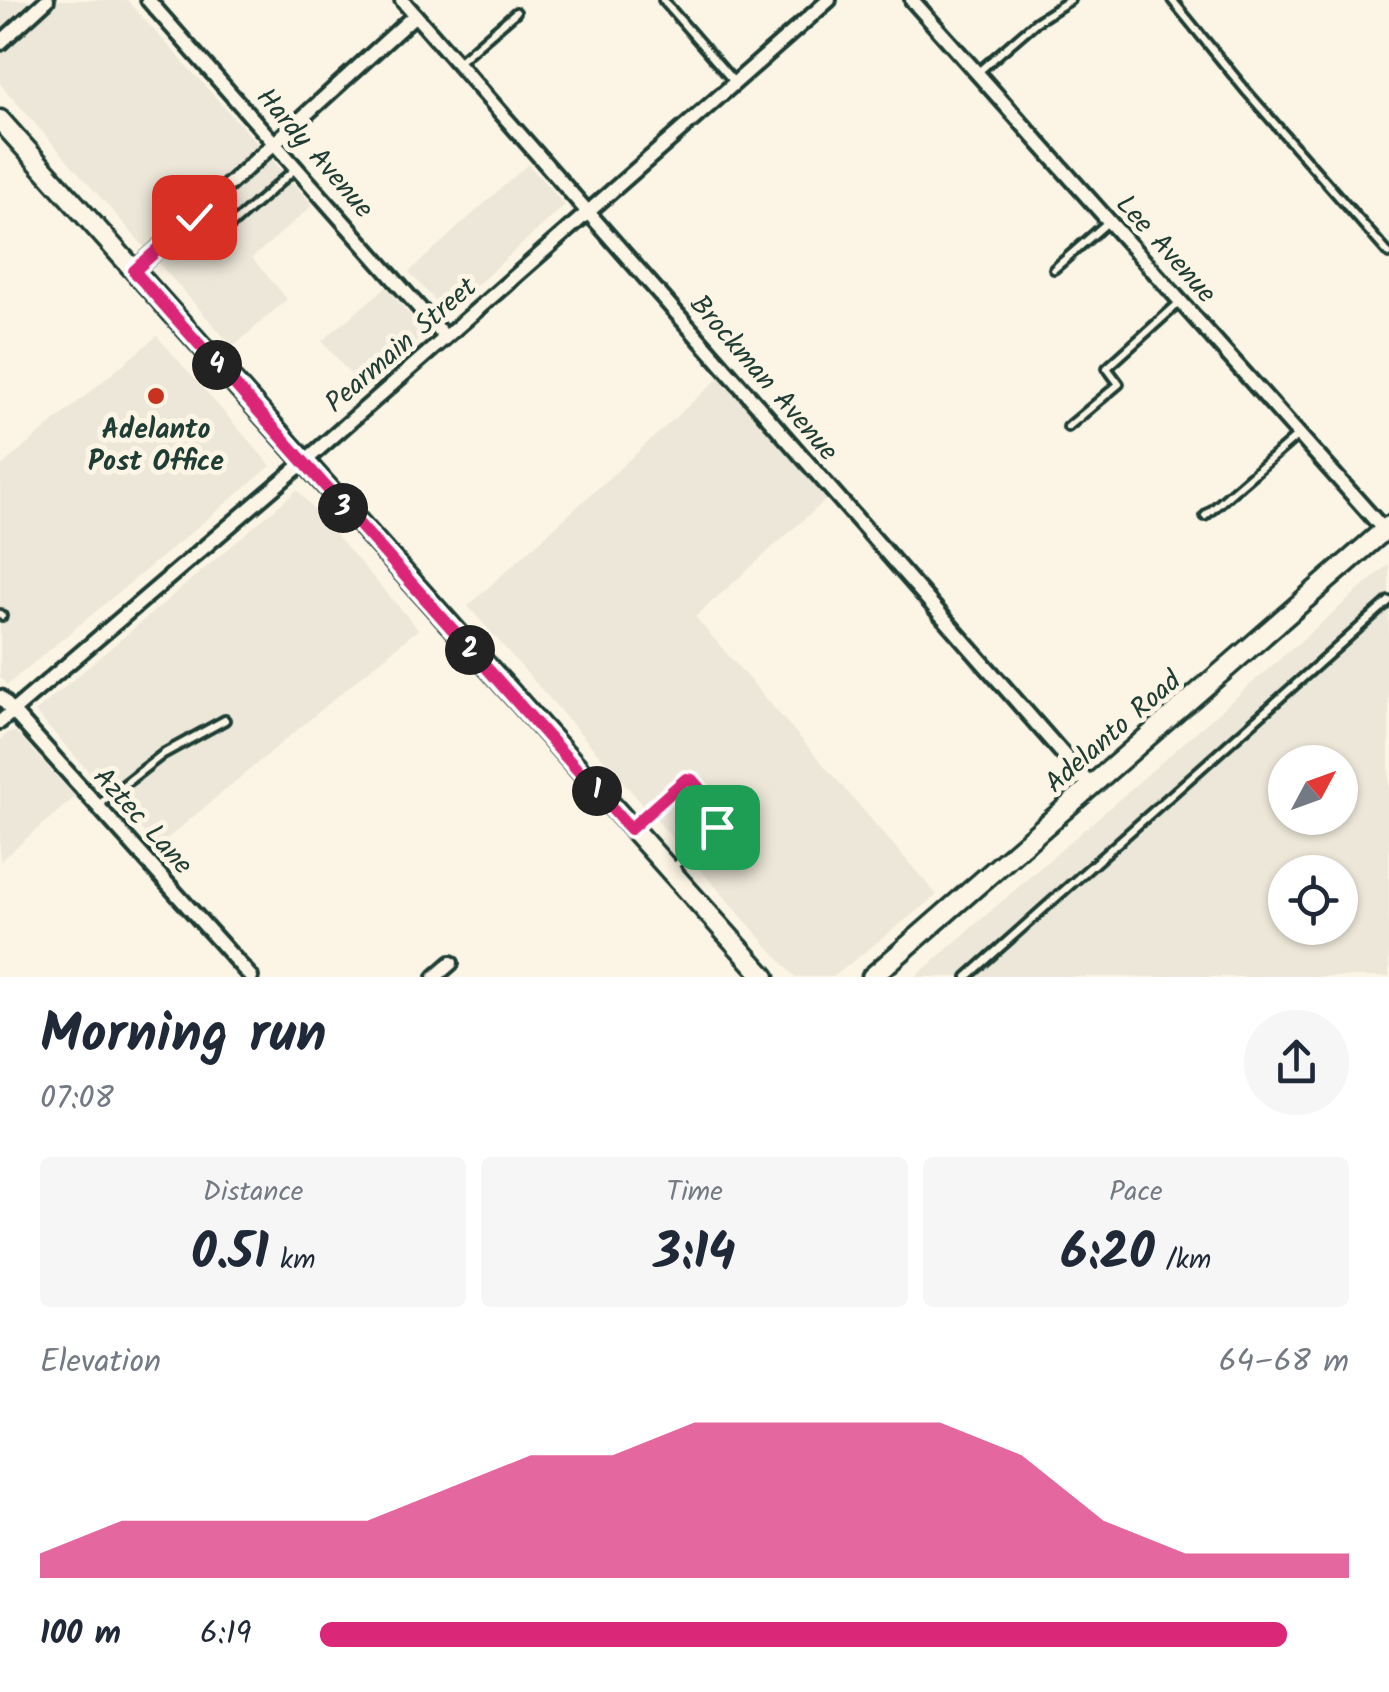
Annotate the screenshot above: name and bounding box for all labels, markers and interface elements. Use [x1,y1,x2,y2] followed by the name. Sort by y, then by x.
[244,78,384,230] street label: Hardy Avenue
[152,175,237,260] pin
[1104,185,1227,315] street label: Lee Avenue
[167,190,222,245] icon: check
[315,266,489,425] street label: Pearmain Street
[677,285,849,473] street label: Brockman Avenue
[192,340,242,390] pin: 4
[209,342,225,387] text: 4
[145,385,167,407] marker: Adelanto Post Office
[88,408,224,485] place label: Adelanto Post Office
[318,483,368,533] pin: 3
[335,485,351,530] text: 3
[445,625,495,675] pin: 2
[462,627,478,672] text: 2
[1035,660,1193,805] street label: Adelanto Road
[1268,745,1358,835] north arrow
[1268,745,1358,945] map controls
[81,757,203,886] street label: Aztec Lane
[572,766,622,816] pin: 1
[593,768,601,813] text: 1
[675,785,760,870] pin
[690,800,745,855] icon: arrive
[1268,855,1358,945] button: locate
[40,993,327,1080] text: Morning run
[1244,1010,1349,1115] button: share
[40,1074,114,1125] text: 07:08
[203,1170,303,1215] text: Distance
[666,1170,723,1215] text: Time
[1109,1170,1163,1215] text: Pace
[191,1215,269,1295] text: 0.51
[653,1215,735,1295] text: 3:14
[1060,1215,1155,1295] text: 6:20
[269,1238,315,1283] text: km
[1155,1238,1211,1283] text: /km
[40,1337,161,1388] text: Elevation
[1219,1337,1349,1388] text: 64–68 m
[40,1609,121,1660] text: 100 m
[200,1609,251,1660] text: 6:19

